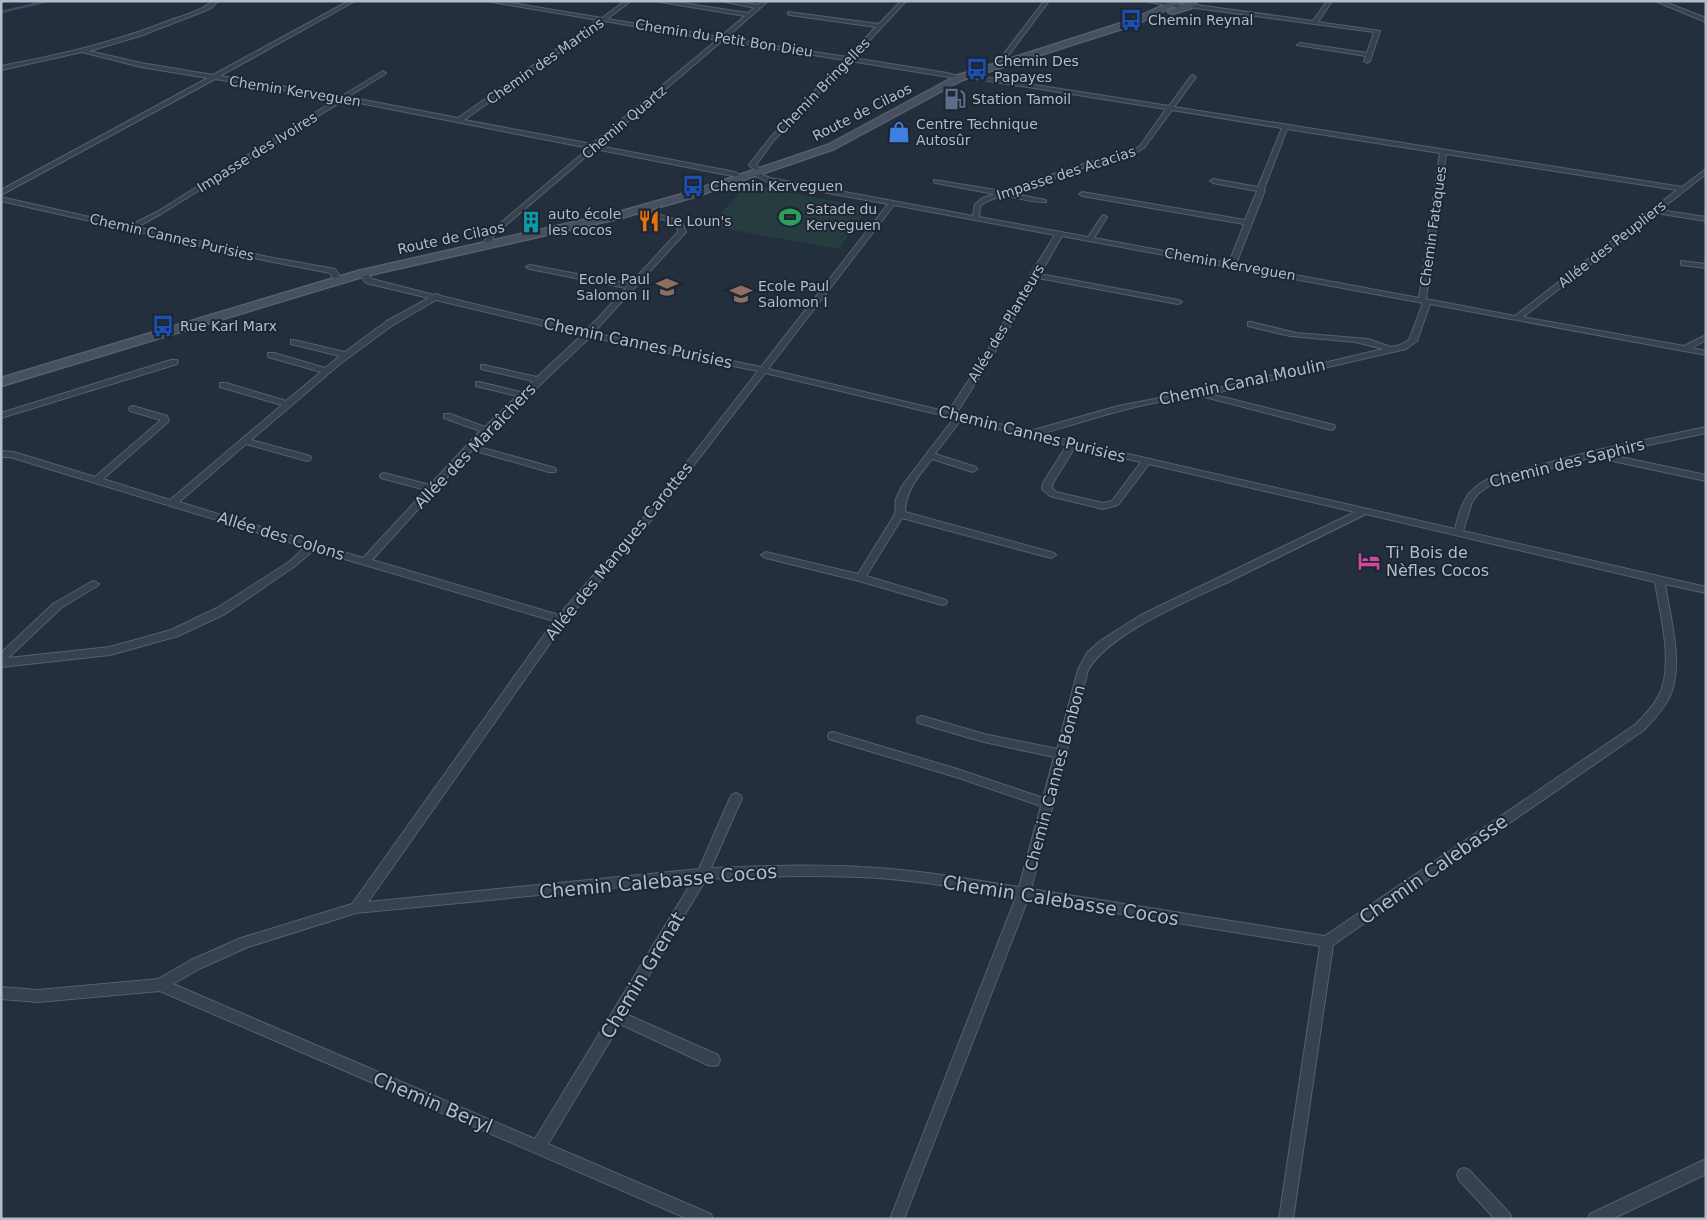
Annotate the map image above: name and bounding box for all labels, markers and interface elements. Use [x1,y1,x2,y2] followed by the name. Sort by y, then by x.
[1118,7,1144,33] bus stop icon: Chemin Reynal
[1148,12,1253,28] place label: Chemin Reynal
[483,14,607,108] street label: Chemin des Martins
[634,16,814,60] street label: Chemin du Petit Bon Dieu
[773,35,873,137] street label: Chemin Bringelles
[994,53,1079,85] place label: Chemin Des Papayes
[964,56,990,82] bus stop icon: Chemin Des Papayes
[228,73,362,109] street label: Chemin Kerveguen
[810,80,914,144] street label: Route de Cilaos
[579,82,669,162] street label: Chemin Quartz
[942,86,968,112] fuel station icon: Station Tamoil
[972,91,1071,107] place label: Station Tamoil
[194,109,320,195] street label: Impasse des Ivoires
[916,116,1038,148] place label: Centre Technique Autosûr
[886,119,912,145] shop icon: Centre Technique Autosûr
[994,143,1138,203] street label: Impasse des Acacias
[1417,165,1449,287] street label: Chemin Fataques
[680,173,706,199] bus stop icon: Chemin Kerveguen
[710,178,843,194] place label: Chemin Kerveguen
[1555,197,1669,291] street label: Allée des Peupliers
[806,201,881,233] place label: Satade du Kerveguen
[777,204,803,230] sports icon: Satade du Kerveguen
[548,206,621,238] place label: auto école les cocos
[636,208,662,234] restaurant icon: Le Loun's
[518,209,544,235] building icon: auto école les cocos
[88,210,256,264] street label: Chemin Cannes Purisies
[666,213,732,229] place label: Le Loun's
[396,219,506,257] street label: Route de Cilaos
[1163,245,1297,283] street label: Chemin Kerveguen
[965,261,1047,385] street label: Allée des Planteurs
[576,271,650,303] place label: Ecole Paul Salomon II
[654,274,680,300] school or university icon: Ecole Paul Salomon II
[758,278,829,310] place label: Ecole Paul Salomon I
[728,281,754,307] school or university icon: Ecole Paul Salomon I
[150,313,176,339] bus stop icon: Rue Karl Marx
[542,314,734,372] street label: Chemin Cannes Purisies
[180,318,277,334] place label: Rue Karl Marx
[1157,355,1327,409] street label: Chemin Canal Moulin
[410,380,540,512] street label: Allée des Maraîchers
[936,402,1128,466] street label: Chemin Cannes Purisies
[1487,434,1647,492] street label: Chemin des Saphirs
[541,458,697,644] street label: Allée des Mangues Carottes
[215,508,347,564] street label: Allée des Colons
[1385,543,1489,580] place label: Ti' Bois de Nèfles Cocos
[1356,548,1382,574] hotel icon: Ti' Bois de Nèfles Cocos
[1021,683,1089,873] street label: Chemin Cannes Bonbon
[1355,810,1511,928] street label: Chemin Calebasse
[538,860,778,902] street label: Chemin Calebasse Cocos
[941,870,1181,930] street label: Chemin Calebasse Cocos
[596,908,688,1042] street label: Chemin Grenat
[370,1067,496,1137] street label: Chemin Beryl

